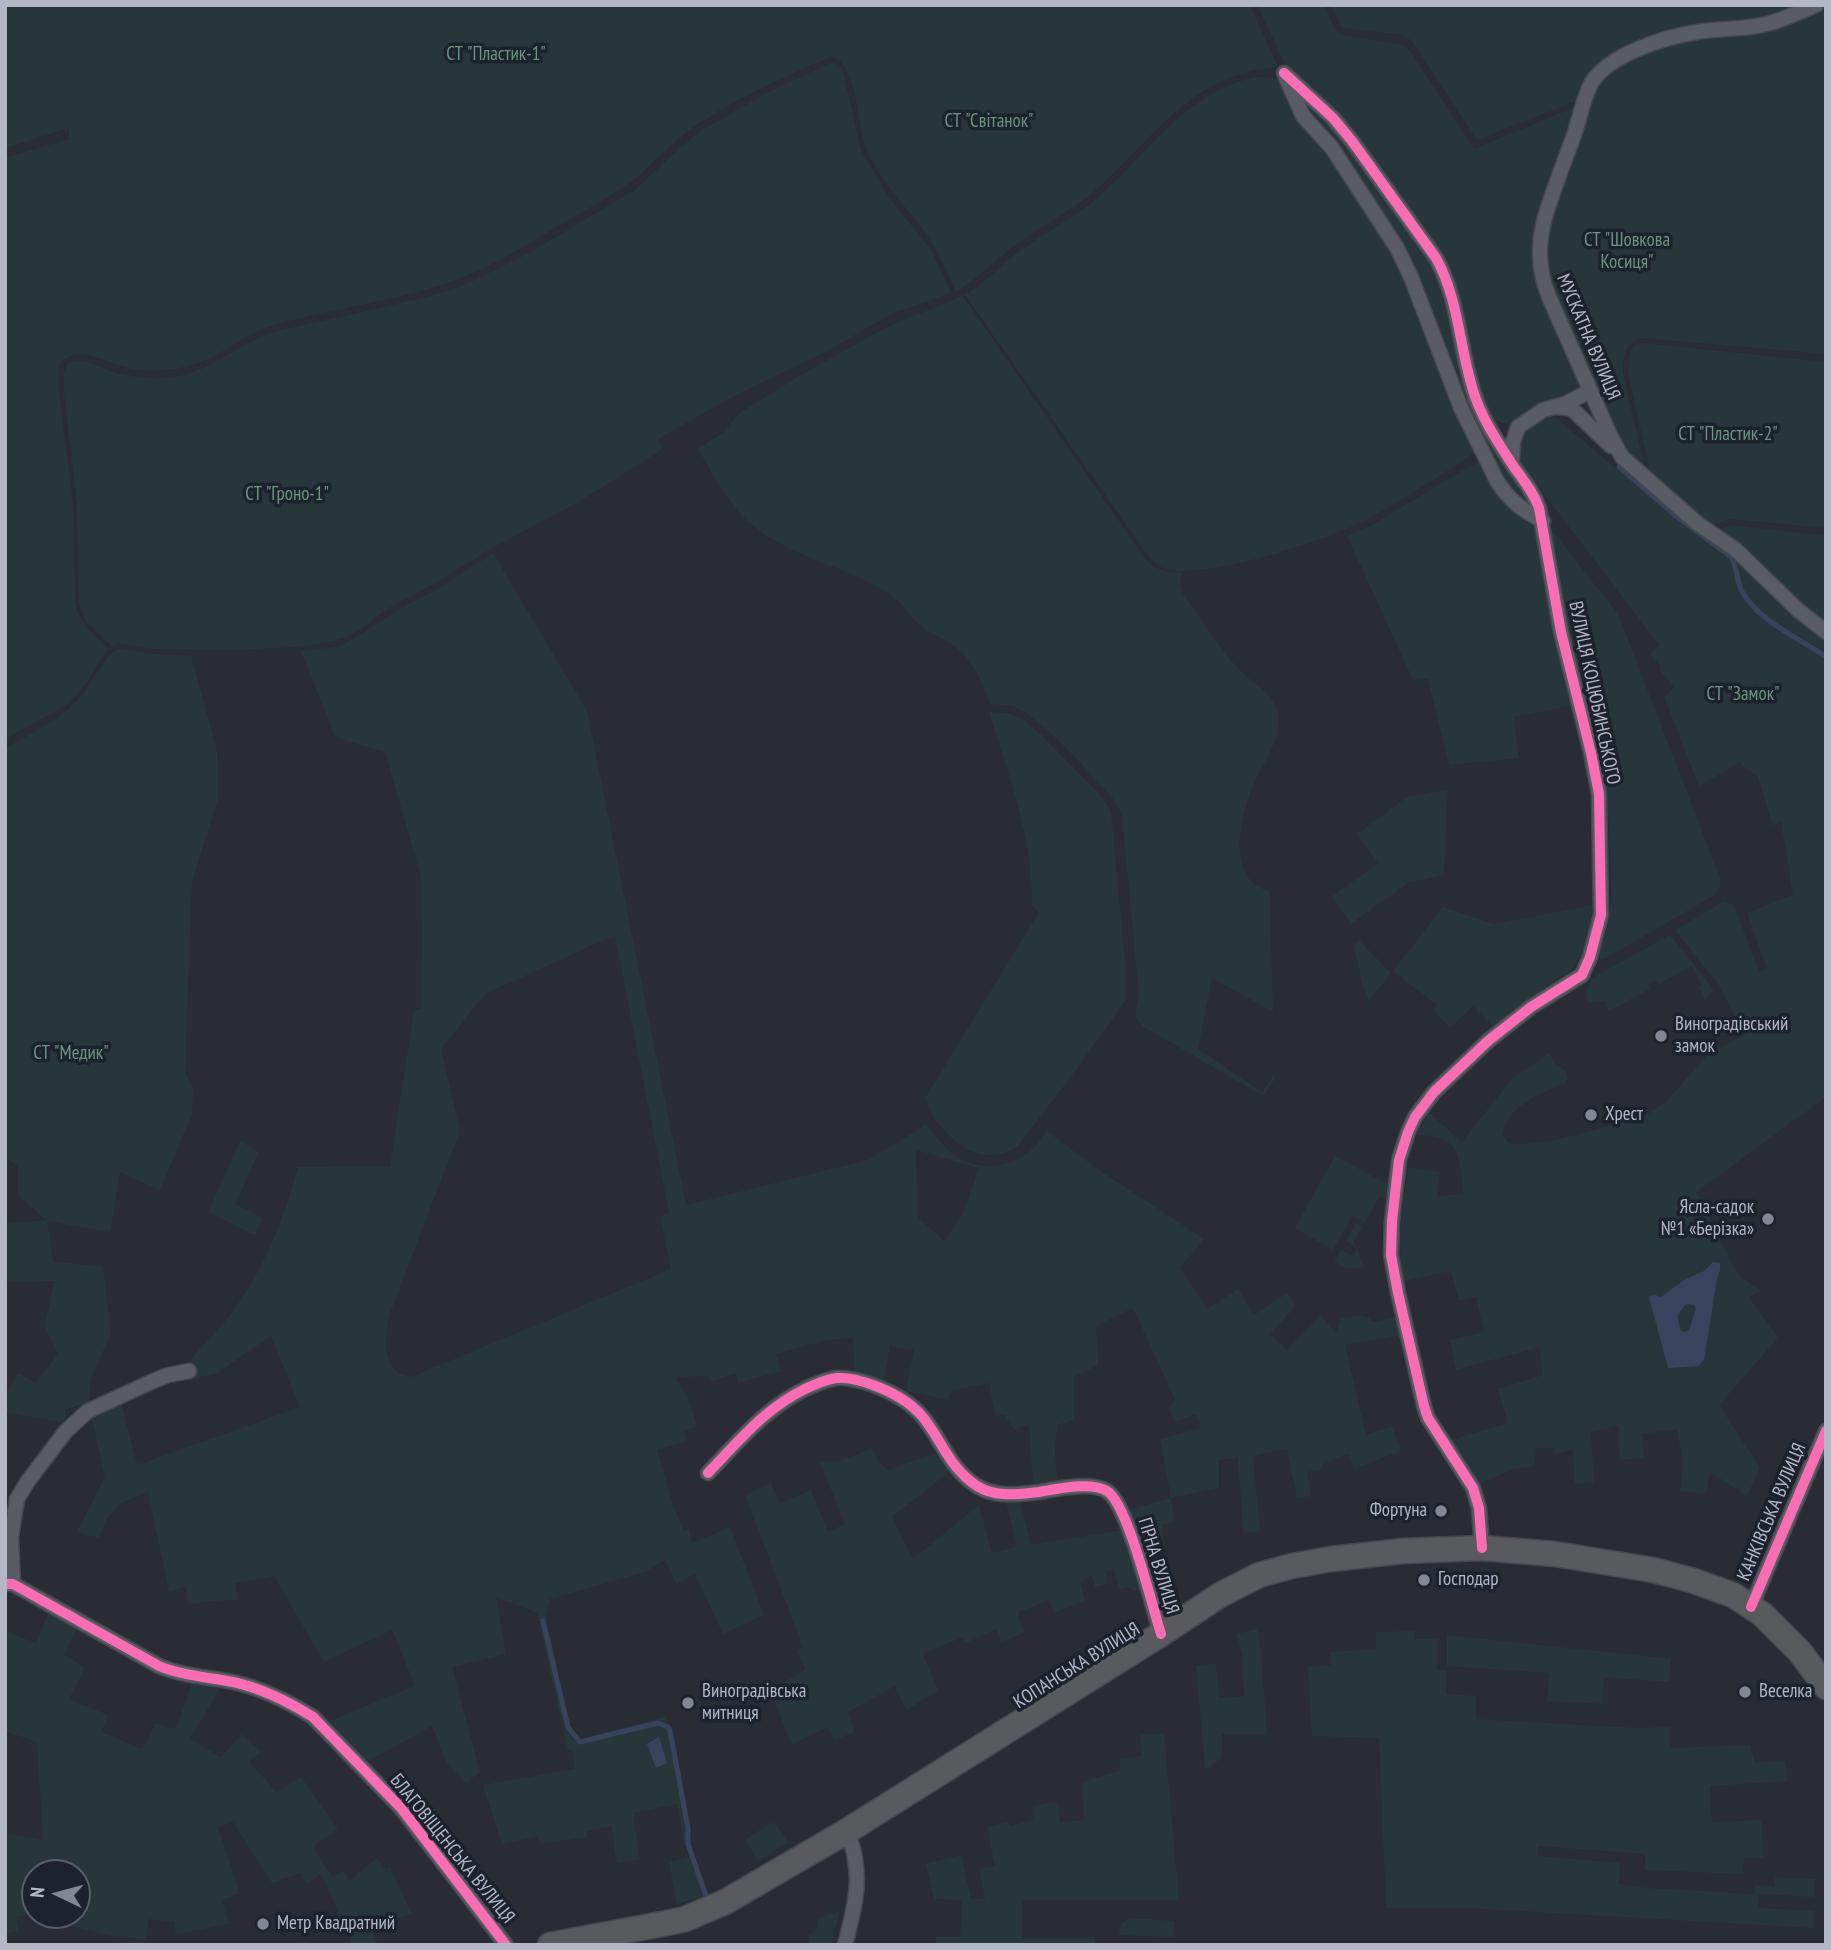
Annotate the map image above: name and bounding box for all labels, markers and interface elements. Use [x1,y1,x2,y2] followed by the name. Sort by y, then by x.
[446,44,546,66] park label: СТ "Пластик-1"
[945,111,1033,133] park label: СТ "Світанок"
[1584,230,1670,274] park label: СТ "Шовкова Косиця"
[1551,271,1625,403] street label: МУСКАТНА ВУЛИЦЯ
[1678,424,1778,446] park label: СТ "Пластик-2"
[245,484,329,506] park label: СТ "Гроно-1"
[1563,599,1625,787] street label: ВУЛИЦЯ КОЦЮБИНСЬКОГО
[1707,684,1779,706] park label: СТ "Замок"
[1675,1014,1788,1058] place label: Виноградівський замок
[1653,1028,1669,1044] marker: Виноградівський замок
[33,1043,109,1065] park label: СТ "Медик"
[1605,1104,1643,1126] place label: Хрест
[1583,1107,1599,1123] marker: Хрест
[1661,1197,1754,1241] place label: Ясла-садок №1 «Берізка»
[1760,1211,1776,1227] marker: Ясла-садок №1 «Берізка»
[1733,1440,1811,1584] street label: КАНКІВСЬКА ВУЛИЦЯ
[1370,1500,1427,1522] place label: Фортуна
[1433,1503,1449,1519] marker: Фортуна
[1133,1515,1183,1617] street label: ГІРНА ВУЛИЦЯ
[1438,1569,1499,1591] place label: Господар
[1416,1572,1432,1588] marker: Господар
[1010,1618,1144,1714] street label: КОПАНСЬКА ВУЛИЦЯ
[702,1681,806,1725] place label: Виноградівська митниця
[1759,1681,1812,1703] place label: Веселка
[1737,1684,1753,1700] marker: Веселка
[680,1695,696,1711] marker: Виноградівська митниця
[385,1770,519,1928] street label: БЛАГОВІЩЕНСЬКА ВУЛИЦЯ
[21,1859,91,1929] north arrow
[25,1886,49,1899] text: N
[277,1913,395,1935] place label: Метр Квадратний
[255,1916,271,1932] marker: Метр Квадратний

